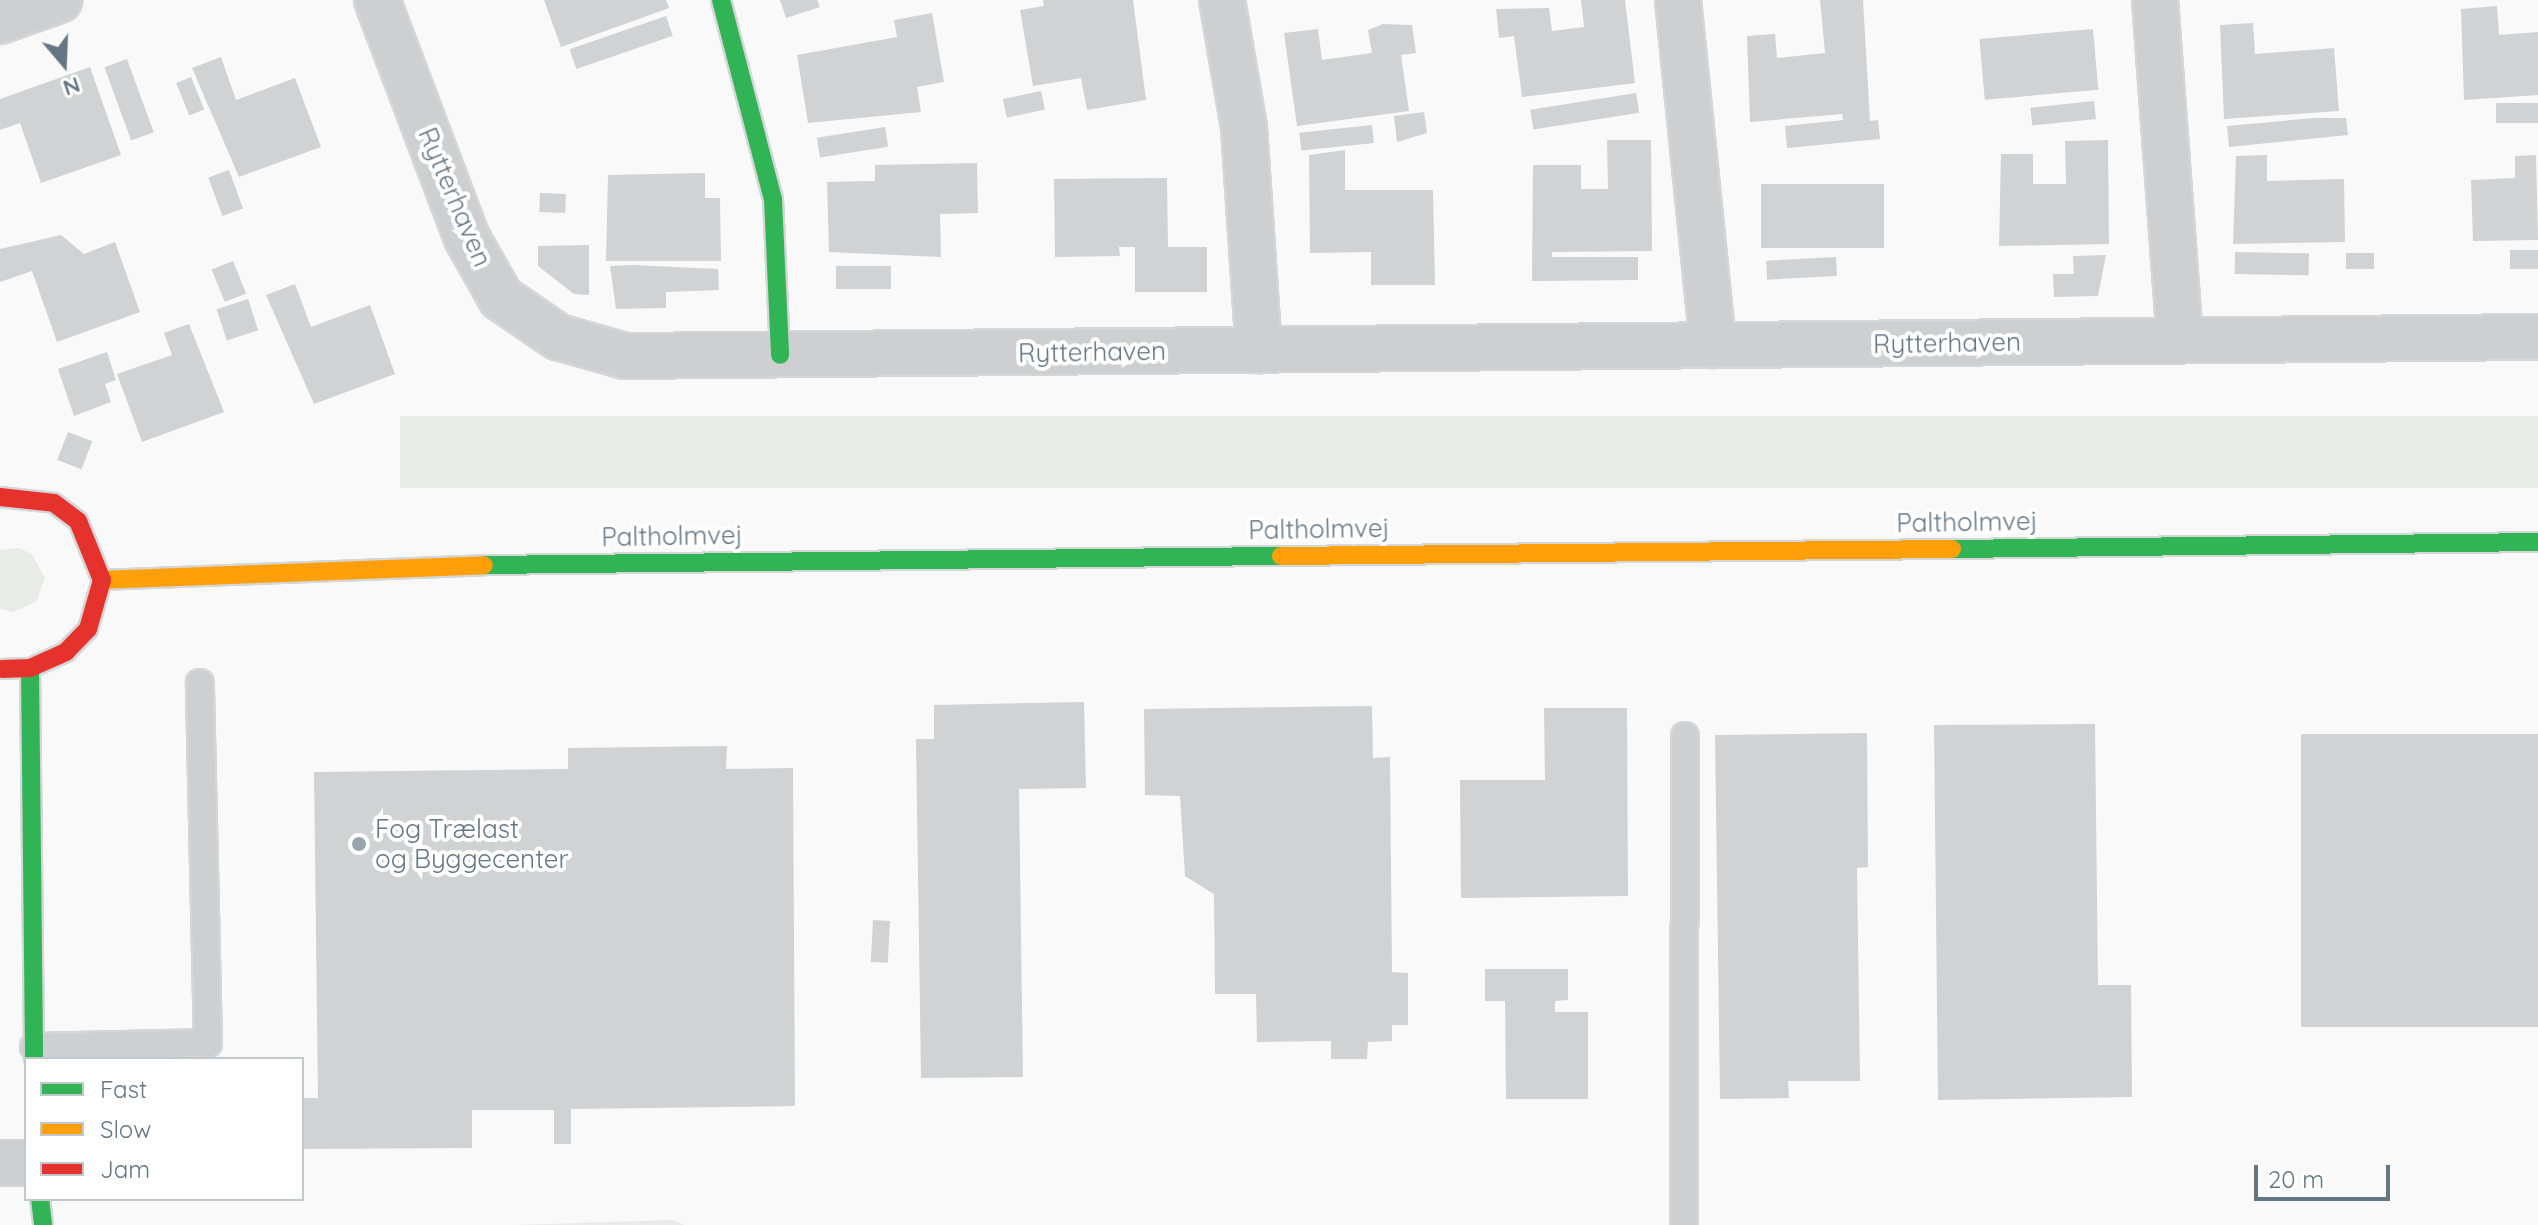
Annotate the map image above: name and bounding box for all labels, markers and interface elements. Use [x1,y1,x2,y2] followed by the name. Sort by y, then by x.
[24,24,104,104] north arrow
[60,71,84,103] text: N
[412,123,498,271] street label: Rytterhaven
[1873,326,2021,360] street label: Rytterhaven
[1018,335,1166,369] street label: Rytterhaven
[1896,505,2038,539] street label: Paltholmvej
[1248,512,1390,546] street label: Paltholmvej
[601,519,743,553] street label: Paltholmvej
[375,813,569,874] place label: Fog Trælast og Byggecenter
[350,835,368,853] marker: Fog Trælast og Byggecenter
[24,1057,304,1201] legend
[100,1074,147,1104] text: Fast
[100,1114,151,1144] text: Slow
[2258,1149,2394,1199] scale bar
[100,1154,150,1184] text: Jam
[2268,1164,2324,1194] text: 20 m

